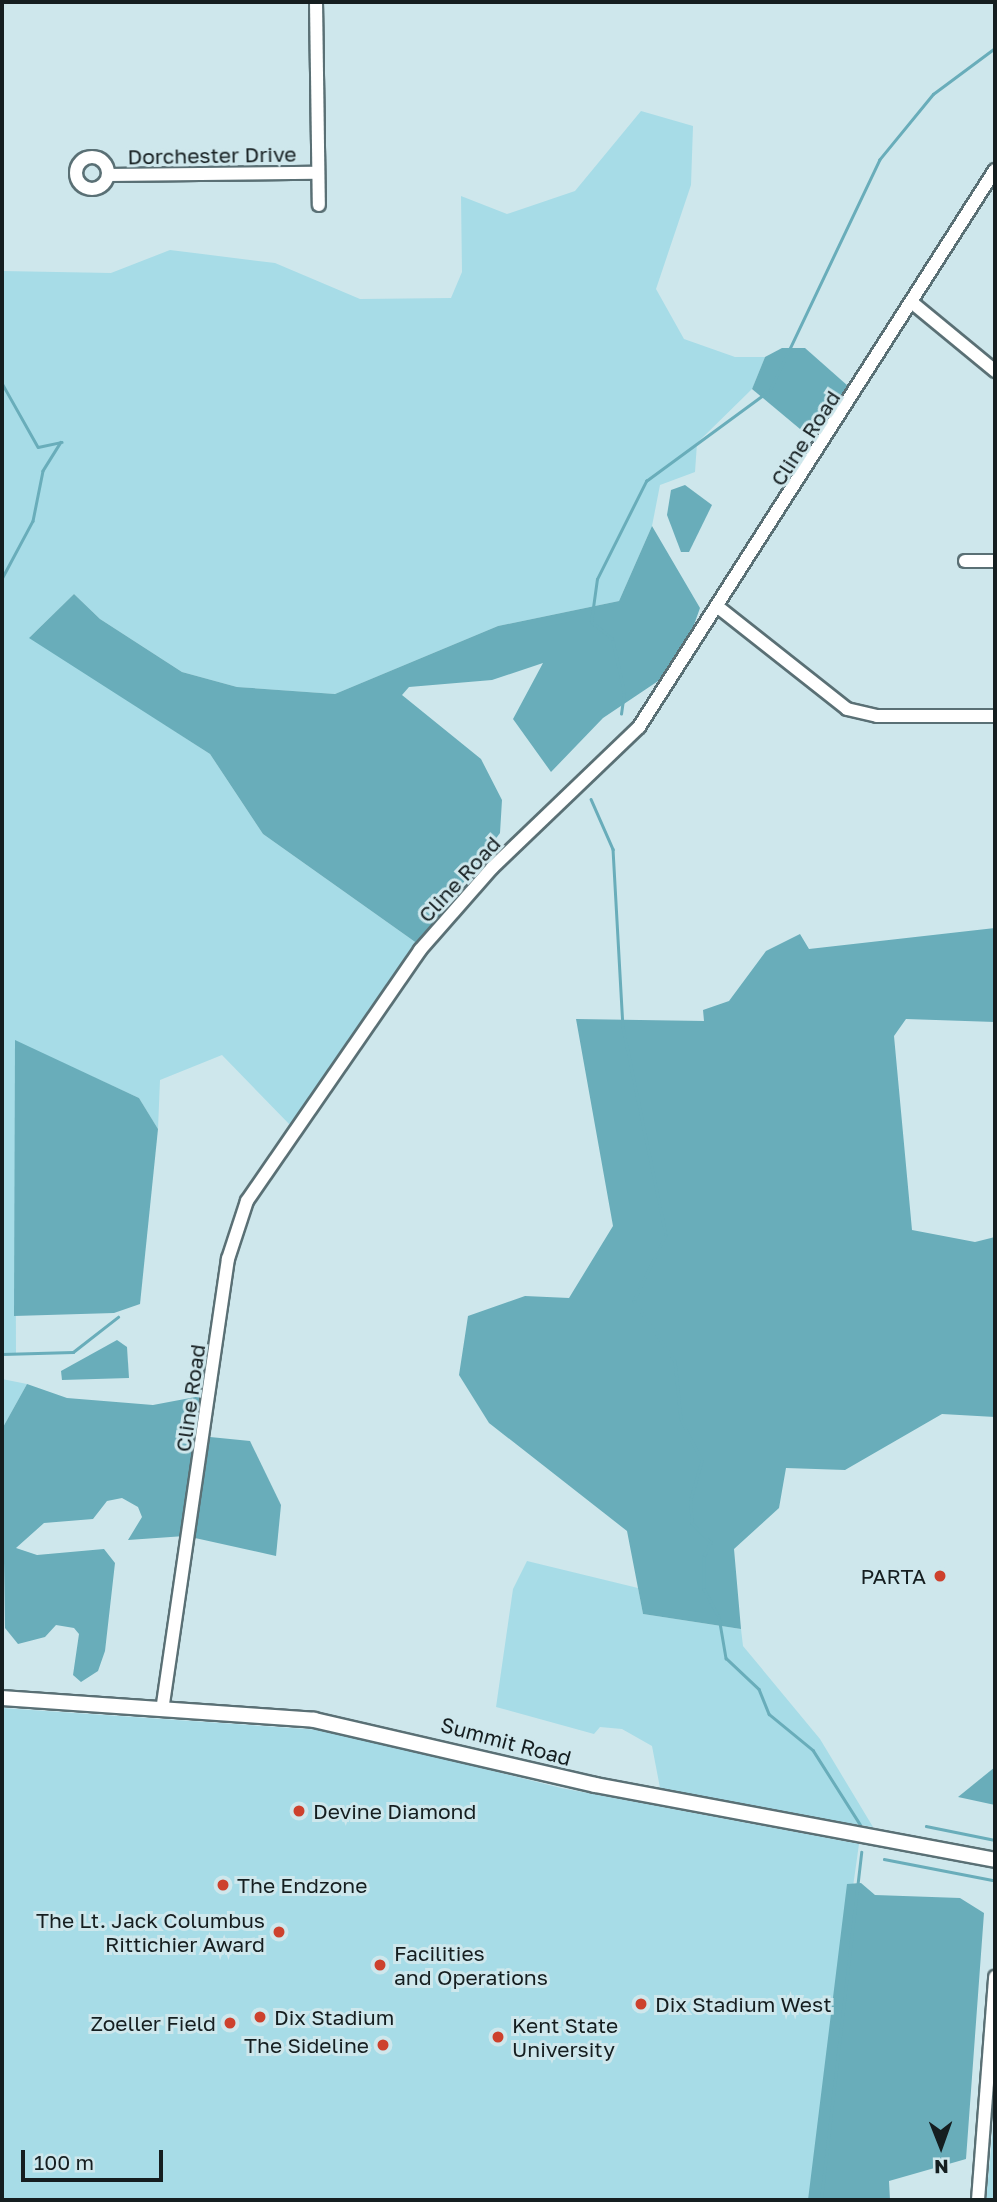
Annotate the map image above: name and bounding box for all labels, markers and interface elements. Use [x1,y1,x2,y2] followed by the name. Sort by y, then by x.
[127,141,297,169] street label: Dorchester Drive
[765,386,845,490] street label: Cline Road
[413,831,505,927] street label: Cline Road
[170,1343,210,1453] street label: Cline Road
[860,1563,926,1589] place label: PARTA
[932,1568,948,1584] marker: PARTA
[438,1711,574,1771] street label: Summit Road
[313,1798,476,1824] place label: Devine Diamond
[291,1803,307,1819] marker: Devine Diamond
[237,1872,367,1898] place label: The Endzone
[215,1877,231,1893] marker: The Endzone
[36,1907,265,1957] place label: The Lt. Jack Columbus Rittichier Award
[271,1924,287,1940] marker: The Lt. Jack Columbus Rittichier Award
[394,1940,548,1990] place label: Facilities and Operations
[372,1957,388,1973] marker: Facilities and Operations
[655,1991,832,2017] place label: Dix Stadium West
[633,1996,649,2012] marker: Dix Stadium West
[274,2004,394,2030] place label: Dix Stadium
[252,2009,268,2025] marker: Dix Stadium
[90,2010,216,2036] place label: Zoeller Field
[512,2012,618,2062] place label: Kent State University
[222,2015,238,2031] marker: Zoeller Field
[490,2029,506,2045] marker: Kent State University
[244,2032,369,2058] place label: The Sideline
[375,2037,391,2053] marker: The Sideline
[906,2111,976,2181] north arrow
[24,2136,166,2180] scale bar
[34,2149,94,2175] text: 100 m
[934,2156,949,2179] text: N

